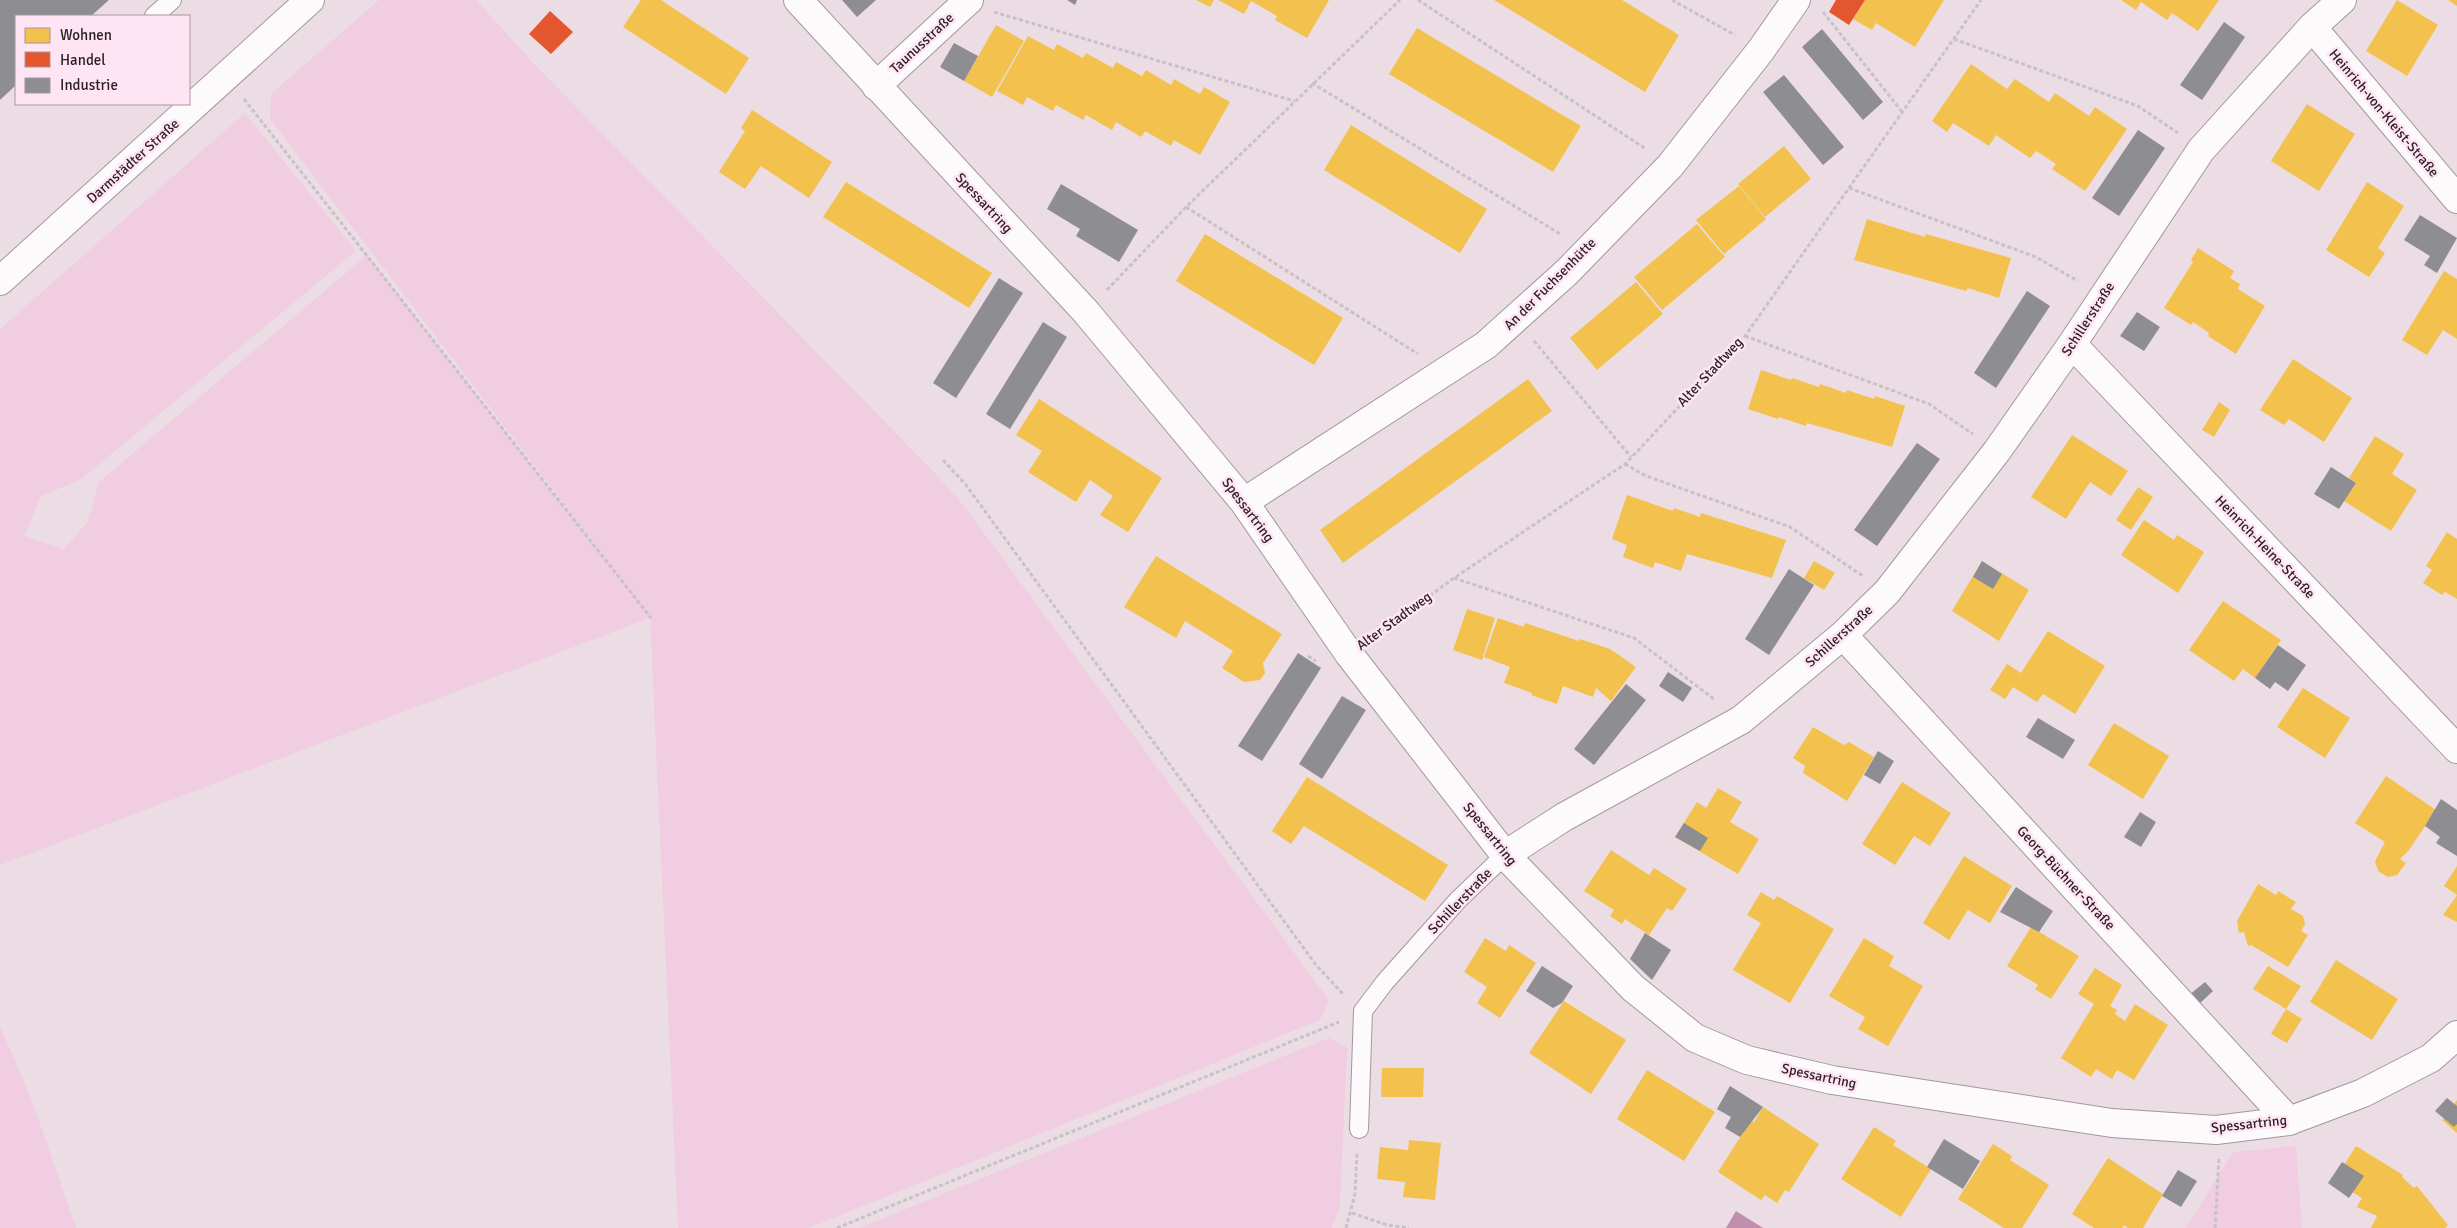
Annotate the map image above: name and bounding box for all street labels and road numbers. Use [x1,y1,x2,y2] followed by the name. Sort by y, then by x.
[887,9,957,77] street label: Taunusstraße
[2325,46,2443,180] street label: Heinrich-von-Kleist-Straße
[83,115,183,207] street label: Darmstädter Straße
[952,169,1016,237] street label: Spessartring
[1500,234,1600,334] street label: An der Fuchsenhütte
[2058,279,2118,359] street label: Schillerstraße
[1674,334,1746,410] street label: Alter Stadtweg
[1218,474,1278,546] street label: Spessartring
[2211,492,2319,602] street label: Heinrich-Heine-Straße
[1353,588,1435,654] street label: Alter Stadtweg
[1802,601,1876,671] street label: Schillerstraße
[1459,799,1521,869] street label: Spessartring
[2013,822,2119,934] street label: Georg-Büchner-Straße
[1424,865,1496,937] street label: Schillerstraße
[1780,1060,1858,1092] street label: Spessartring
[2210,1112,2288,1136] street label: Spessartring

